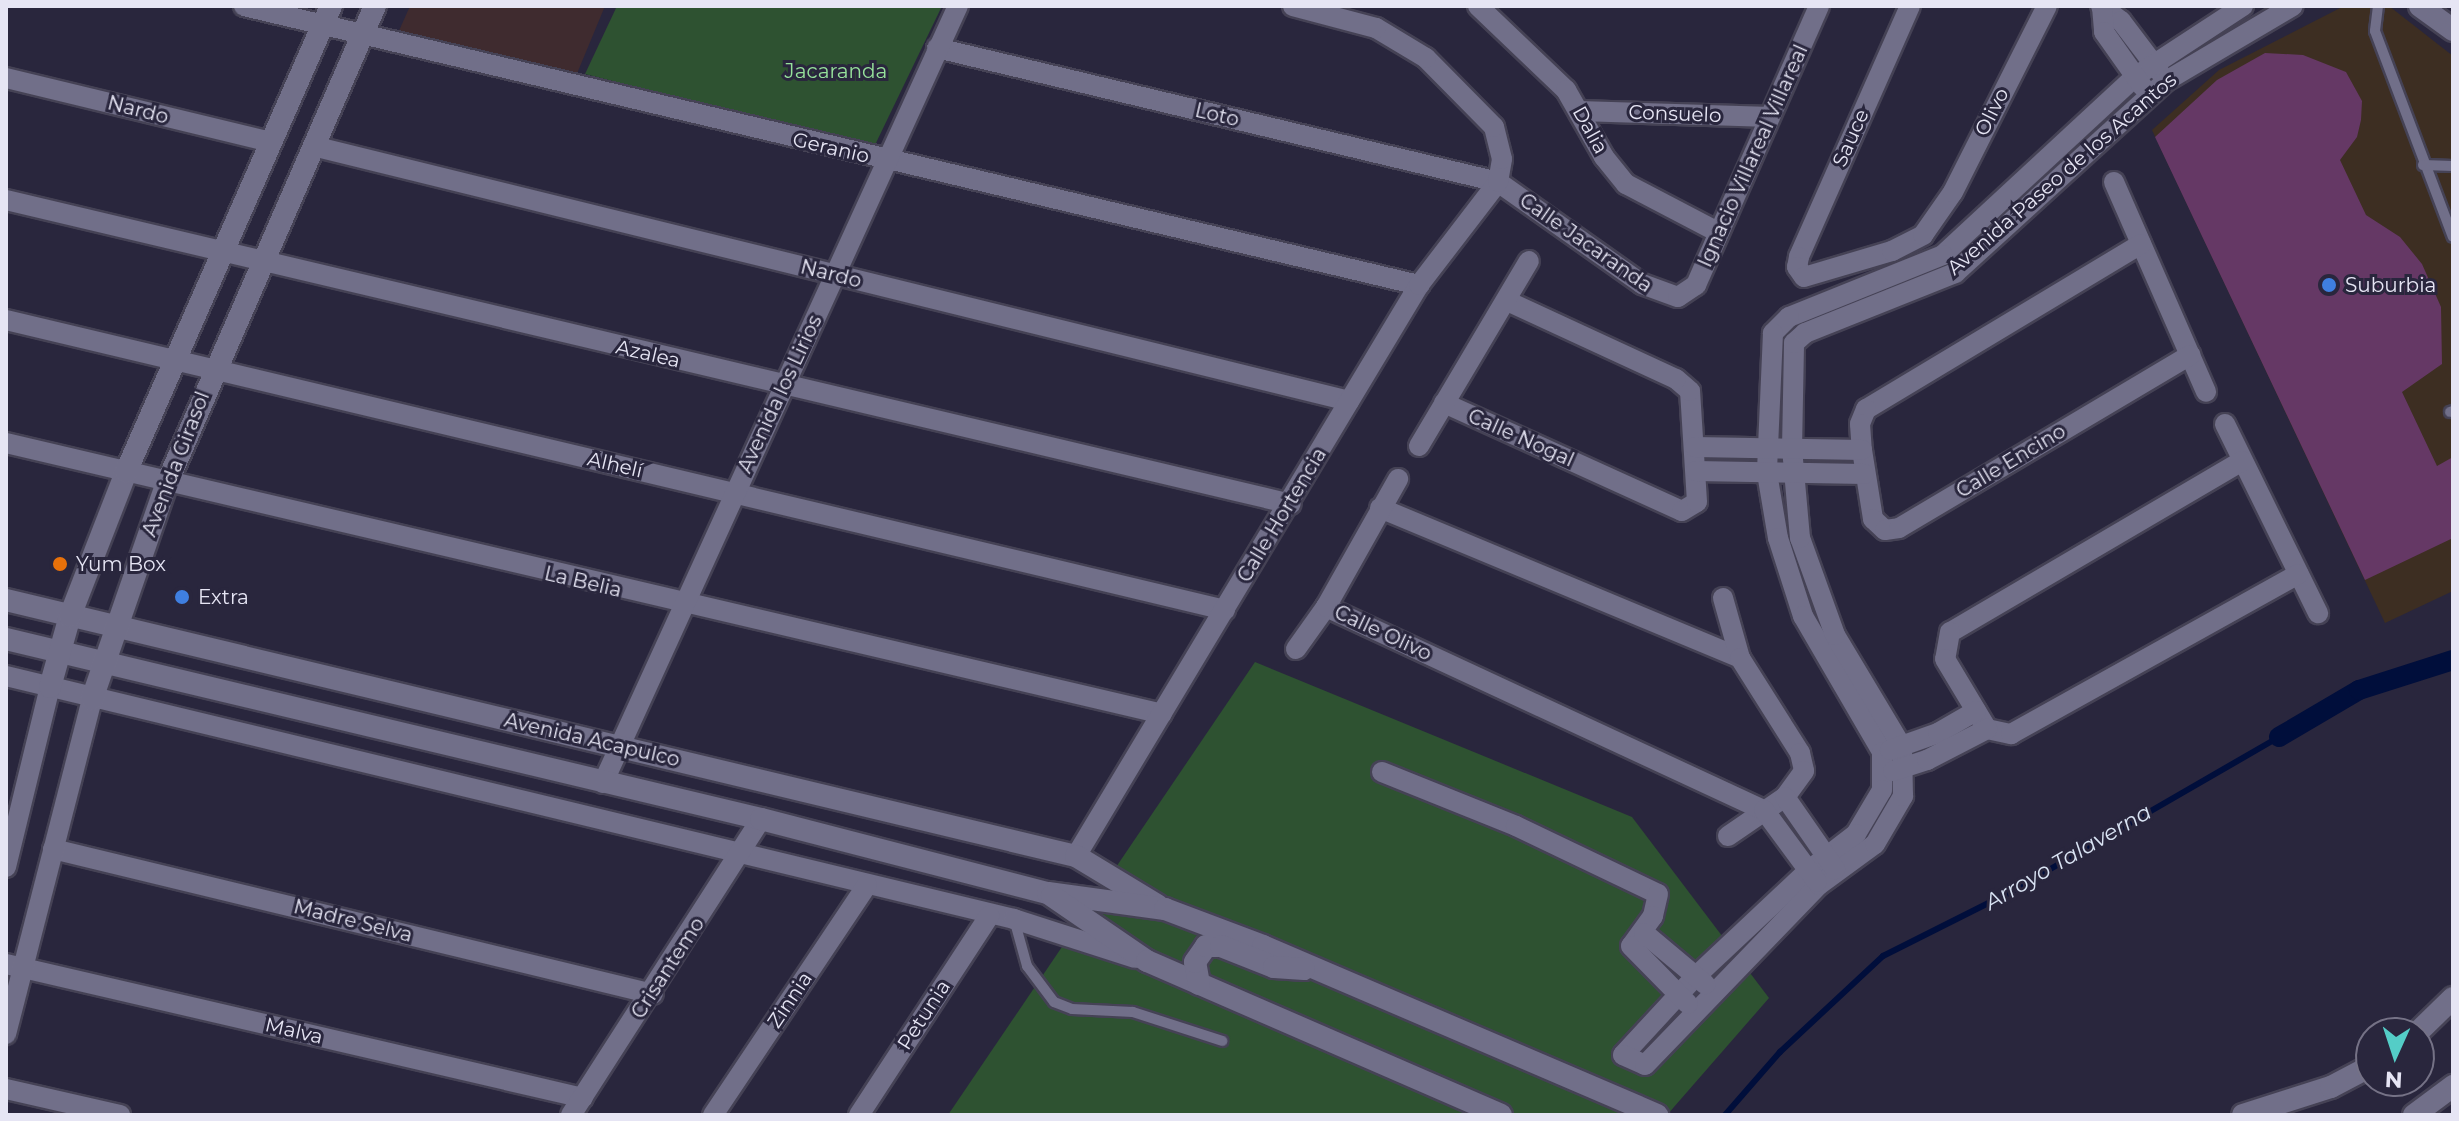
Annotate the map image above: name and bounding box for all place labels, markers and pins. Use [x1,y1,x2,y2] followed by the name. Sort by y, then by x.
[2345,273,2436,297] place label: Suburbia
[2320,276,2338,294] marker: Suburbia
[76,552,166,576] place label: Yum Box
[51,555,69,573] marker: Yum Box
[198,585,249,609] place label: Extra
[173,588,191,606] marker: Extra

